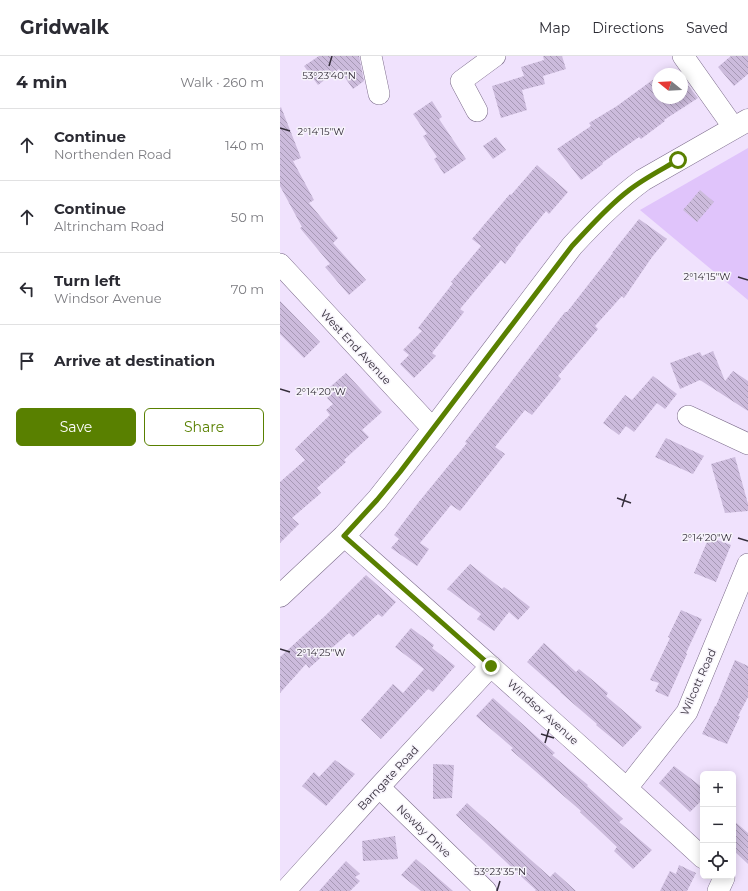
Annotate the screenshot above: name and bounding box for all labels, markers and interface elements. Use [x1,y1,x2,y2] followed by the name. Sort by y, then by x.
[20,16,109,39] text: Gridwalk
[539,19,570,37] text: Map
[592,19,664,37] text: Directions
[686,19,728,37] text: Saved
[652,68,688,104] north arrow
[302,69,356,82] text: 53°23'40"N
[16,72,67,92] text: 4 min
[180,74,264,90] text: Walk · 260 m
[298,125,344,138] text: 2°14'15"W
[54,127,126,146] text: Continue
[16,134,38,156] icon: ahead
[225,137,264,153] text: 140 m
[54,146,172,162] text: Northenden Road
[669,151,687,169] route start
[54,199,126,218] text: Continue
[16,206,38,228] icon: ahead
[231,209,264,225] text: 50 m
[54,218,164,234] text: Altrincham Road
[684,270,730,283] text: 2°14'15"W
[54,271,121,290] text: Turn left
[16,278,38,300] icon: left
[231,281,264,297] text: 70 m
[54,290,162,306] text: Windsor Avenue
[318,307,395,388] street label: West End Avenue
[16,350,38,372] icon: arrive
[54,351,215,370] text: Arrive at destination
[296,385,346,398] text: 2°14'20"W
[16,408,136,446] button: Save
[144,408,264,446] button: Share
[682,531,732,544] text: 2°14'20"W
[297,646,345,659] text: 2°14'25"W
[677,647,719,717] street label: Wilcott Road
[482,657,500,675] route end
[505,676,582,748] street label: Windsor Avenue
[355,743,421,813] street label: Barngate Road
[700,771,736,879] map controls
[700,771,736,807] button: +
[394,802,454,861] street label: Newby Drive
[700,807,736,843] button: −
[700,843,736,879] button: locate
[474,865,526,878] text: 53°23'35"N

